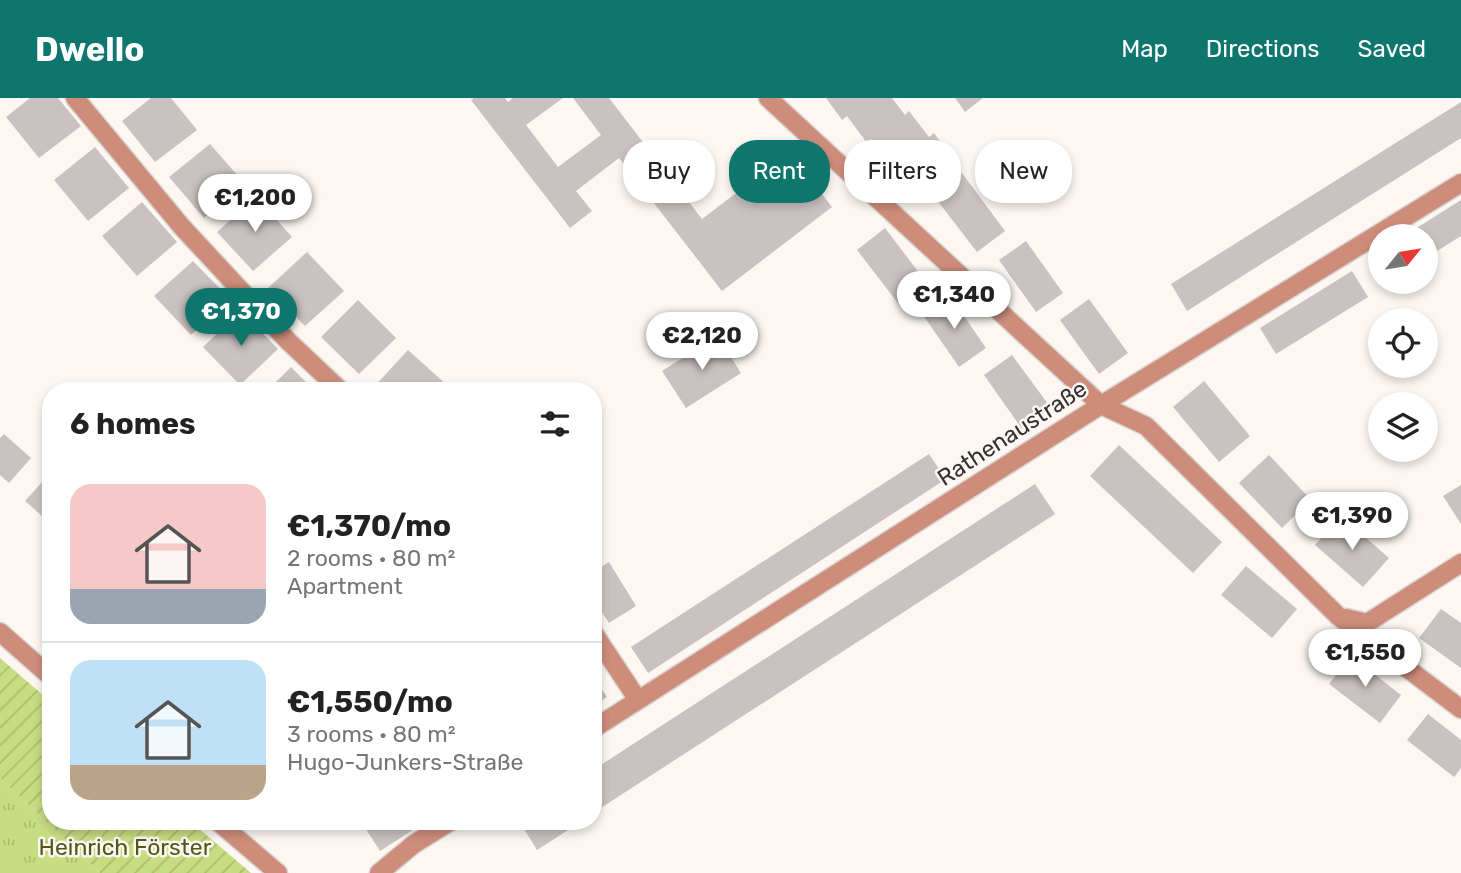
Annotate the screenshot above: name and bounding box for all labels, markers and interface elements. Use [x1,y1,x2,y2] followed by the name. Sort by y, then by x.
[35,30,144,69] text: Dwello
[1121,35,1168,63] text: Map
[1206,35,1319,63] text: Directions
[1357,35,1426,63] text: Saved
[623,140,715,203] chip: Buy
[729,140,830,203] chip: Rent
[844,140,961,203] chip: Filters
[975,140,1072,203] chip: New
[198,174,312,234] pin: €1,200
[214,183,296,211] text: €1,200
[1368,224,1438,294] north arrow
[1368,224,1438,462] map controls
[897,272,1011,331] pin: €1,340
[913,280,995,308] text: €1,340
[184,288,298,348] pin: €1,370
[201,297,281,325] text: €1,370
[1368,308,1438,378] button: locate
[645,313,759,372] pin: €2,120
[662,321,742,349] text: €2,120
[932,374,1092,492] street label: Rathenaustraße
[1368,392,1438,462] button: layers
[536,405,574,443] icon: filters
[70,406,196,442] text: 6 homes
[1295,492,1409,552] pin: €1,390
[1311,501,1393,529] text: €1,390
[287,508,451,544] text: €1,370/mo
[126,512,210,596] icon: home
[287,544,455,572] text: 2 rooms · 80 m²
[287,572,403,600] text: Apartment
[1308,630,1422,689] pin: €1,550
[1324,638,1406,666] text: €1,550
[287,684,453,720] text: €1,550/mo
[126,688,210,772] icon: home
[287,720,456,748] text: 3 rooms · 80 m²
[287,748,523,776] text: Hugo-Junkers-Straße
[39,833,212,861] park label: Heinrich Förster

